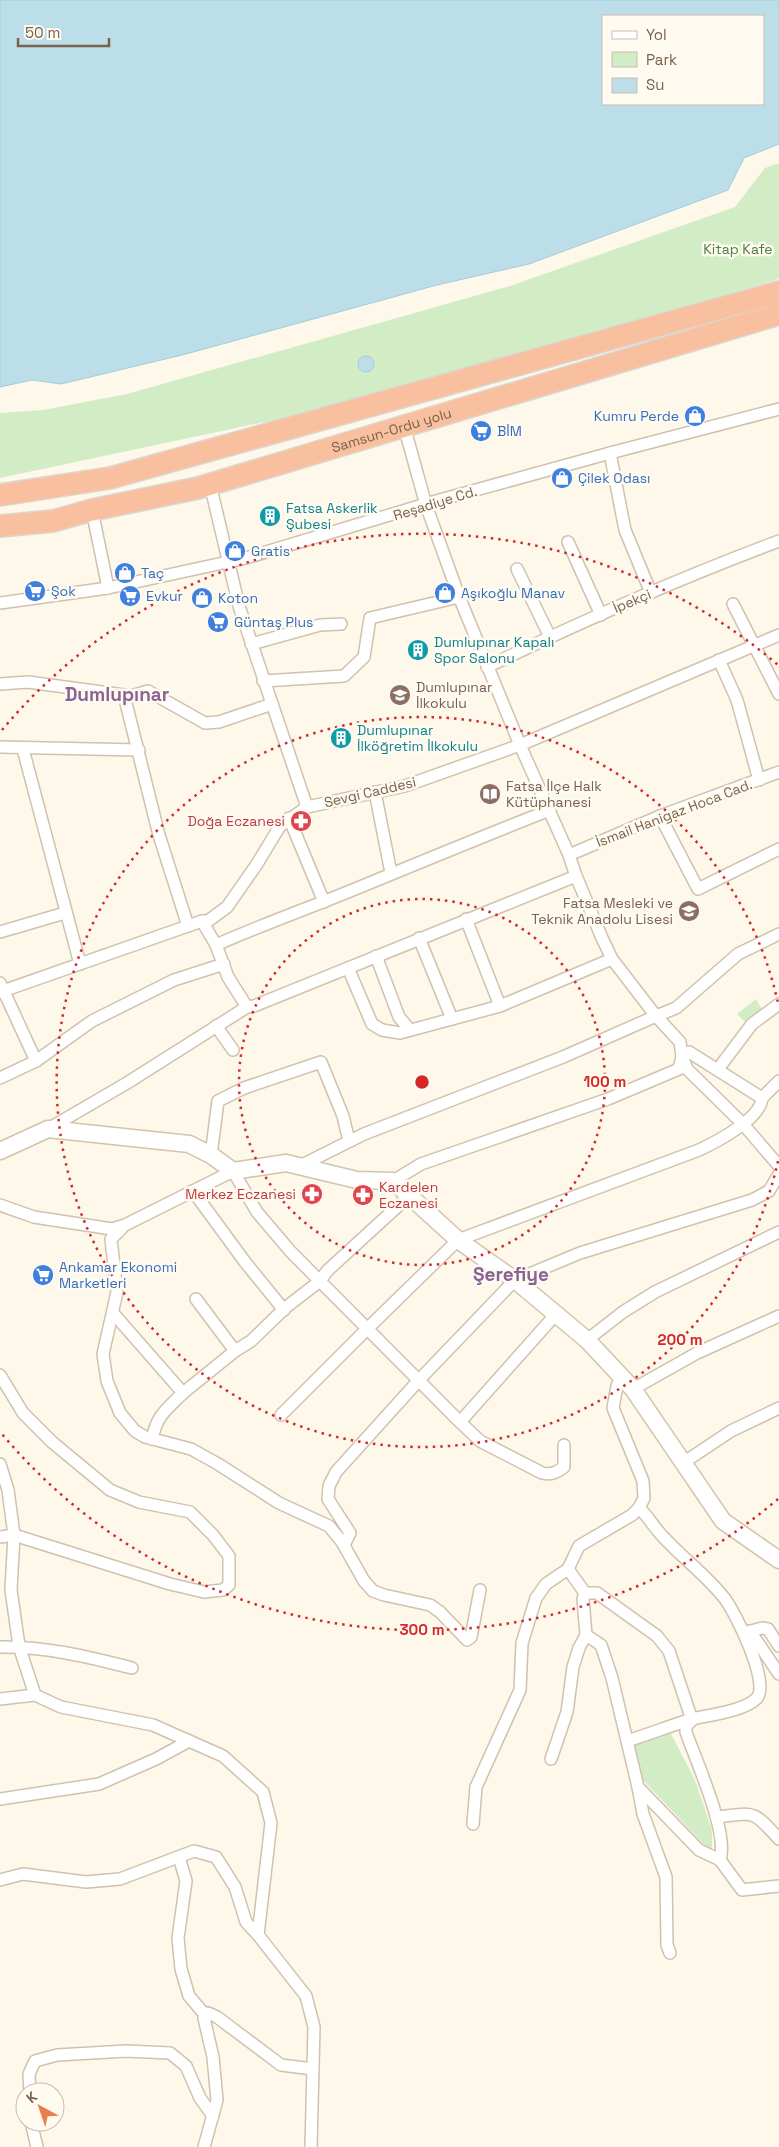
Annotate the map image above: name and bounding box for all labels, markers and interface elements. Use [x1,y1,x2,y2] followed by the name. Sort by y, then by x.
[18,15,109,47] scale bar
[602,15,764,105] legend
[25,23,60,42] text: 50 m
[646,25,667,44] text: Yol
[646,50,677,69] text: Park
[646,75,664,94] text: Su
[703,240,773,258] park label: Kitap Kafe
[329,404,454,457] street label: Samsun-Ordu yolu
[683,404,707,428] shop icon: Kumru Perde
[594,407,679,425] place label: Kumru Perde
[469,419,493,443] supermarket icon: BİM
[497,422,522,440] place label: BİM
[550,466,574,490] shop icon: Çilek Odası
[578,469,650,487] place label: Çilek Odası
[391,482,479,524] street label: Reşadiye Cd.
[286,499,378,533] place label: Fatsa Askerlik Şubesi
[258,504,282,528] building icon: Fatsa Askerlik Şubesi
[223,539,247,563] shop icon: Gratis
[251,542,290,560] place label: Gratis
[113,561,137,585] shop icon: Taç
[141,564,164,582] place label: Taç
[23,579,47,603] supermarket icon: Şok
[433,581,457,605] shop icon: Aşıkoğlu Manav
[51,582,76,600] place label: Şok
[118,584,142,608] supermarket icon: Evkur
[461,584,565,602] place label: Aşıkoğlu Manav
[610,585,654,617] street label: İpekçi
[190,586,214,610] shop icon: Koton
[146,587,183,605] place label: Evkur
[218,589,258,607] place label: Koton
[206,610,230,634] supermarket icon: Güntaş Plus
[234,613,313,631] place label: Güntaş Plus
[434,633,554,667] place label: Dumlupınar Kapalı Spor Salonu
[406,638,430,662] building icon: Dumlupınar Kapalı Spor Salonu
[416,678,492,712] place label: Dumlupınar İlkokulu
[65,682,169,707] district label: Dumlupınar
[388,683,412,707] school or university icon: Dumlupınar İlkokulu
[357,721,478,755] place label: Dumlupınar İlköğretim İlkokulu
[329,726,353,750] building icon: Dumlupınar İlköğretim İlkokulu
[322,773,418,811] street label: Sevgi Caddesi
[593,775,755,851] street label: İsmail Hanigaz Hoca Cad.
[506,777,602,811] place label: Fatsa İlçe Halk Kütüphanesi
[478,782,502,806] library icon: Fatsa İlçe Halk Kütüphanesi
[289,809,313,833] pharmacy icon: Doğa Eczanesi
[187,812,285,830] place label: Doğa Eczanesi
[531,894,673,928] place label: Fatsa Mesleki ve Teknik Anadolu Lisesi
[677,899,701,923] school or university icon: Fatsa Mesleki ve Teknik Anadolu Lisesi
[584,1072,626,1091] text: 100 m
[413,1073,431,1091] centre of rings
[379,1178,438,1212] place label: Kardelen Eczanesi
[300,1182,324,1206] pharmacy icon: Merkez Eczanesi
[351,1183,375,1207] pharmacy icon: Kardelen Eczanesi
[185,1185,296,1203] place label: Merkez Eczanesi
[59,1258,177,1292] place label: Ankamar Ekonomi Marketleri
[473,1262,549,1287] district label: Şerefiye
[31,1263,55,1287] supermarket icon: Ankamar Ekonomi Marketleri
[658,1330,702,1349] text: 200 m
[399,1620,445,1639] text: 300 m
[15,2082,65,2132] north arrow
[23,2087,41,2107] text: K

